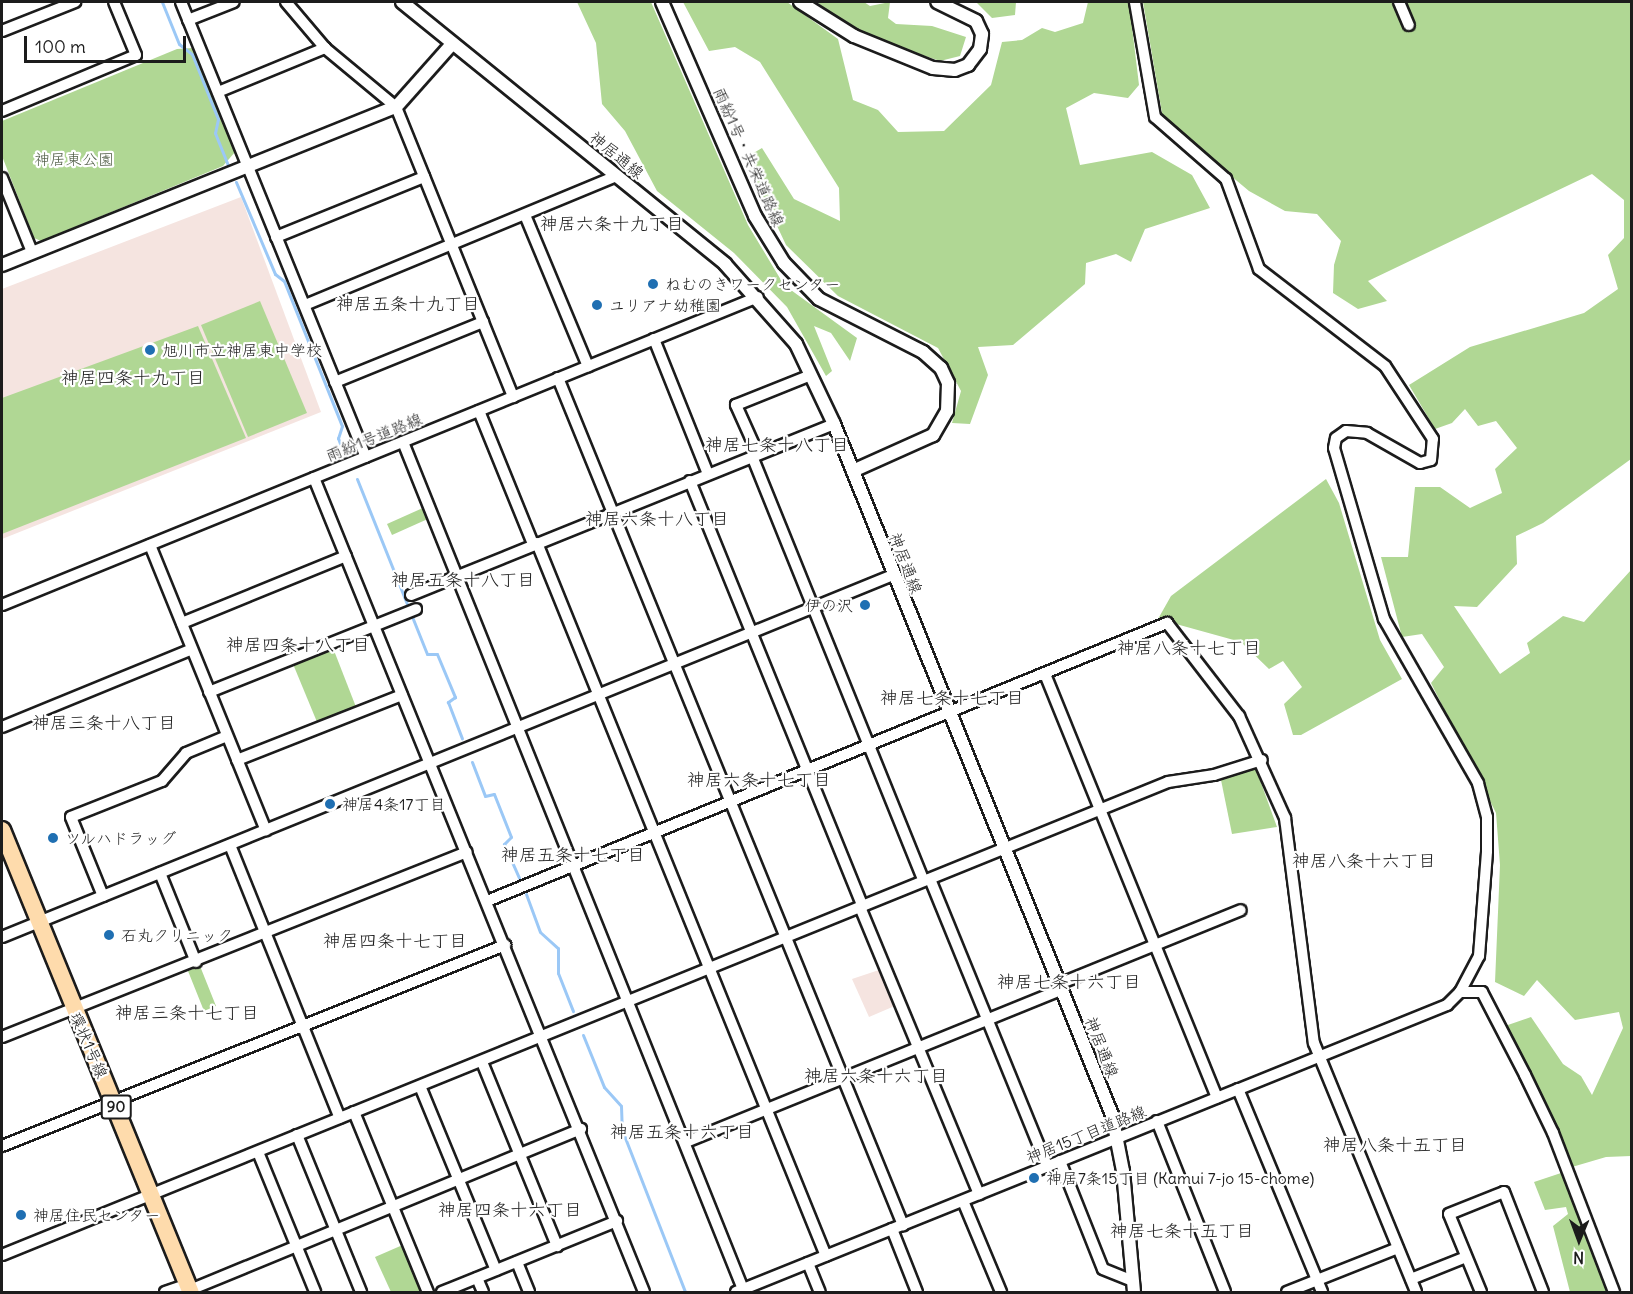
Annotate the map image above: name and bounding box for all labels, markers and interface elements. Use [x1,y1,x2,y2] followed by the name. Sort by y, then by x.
[27,24,189,62] scale bar
[35,35,86,58] text: 100 m
[710,84,788,230] street label: 雨紛1号・共栄道路線
[586,127,648,183] street label: 神居通線
[34,149,114,169] park label: 神居東公園
[540,213,684,235] district label: 神居六条十九丁目
[665,274,841,294] place label: ねむのきワークセンター
[646,277,660,291] marker: ねむのきワークセンター
[336,293,480,315] district label: 神居五条十九丁目
[609,295,721,315] place label: ユリアナ幼稚園
[590,298,604,312] marker: ユリアナ幼稚園
[162,340,322,360] place label: 旭川市立神居東中学校
[143,343,157,357] marker: 旭川市立神居東中学校
[61,367,205,389] district label: 神居四条十九丁目
[323,409,425,465] street label: 雨紛1号道路線
[705,434,849,456] district label: 神居七条十八丁目
[585,508,729,530] district label: 神居六条十八丁目
[886,530,926,596] street label: 神居通線
[391,569,535,591] district label: 神居五条十八丁目
[805,595,853,615] place label: 伊の沢
[858,598,872,612] marker: 伊の沢
[226,634,370,656] district label: 神居四条十八丁目
[1117,637,1261,659] district label: 神居八条十七丁目
[880,687,1024,709] district label: 神居七条十七丁目
[32,712,176,734] district label: 神居三条十八丁目
[687,769,831,791] district label: 神居六条十七丁目
[342,794,445,814] place label: 神居4条17丁目
[323,797,337,811] marker: 神居4条17丁目
[65,828,177,848] place label: ツルハドラッグ
[46,831,60,845] marker: ツルハドラッグ
[501,844,645,866] district label: 神居五条十七丁目
[1292,850,1436,872] district label: 神居八条十六丁目
[121,925,233,945] place label: 石丸クリニック
[102,928,116,942] marker: 石丸クリニック
[323,930,467,952] district label: 神居四条十七丁目
[997,971,1141,993] district label: 神居七条十六丁目
[115,1002,259,1024] district label: 神居三条十七丁目
[66,1009,112,1081] street label: 環状1号線
[1081,1014,1123,1080] street label: 神居通線
[804,1065,948,1087] district label: 神居六条十六丁目
[100,1095,132,1119] road number: 90
[1023,1101,1149,1167] street label: 神居15丁目道路線
[610,1121,754,1143] district label: 神居五条十六丁目
[1323,1134,1467,1156] district label: 神居八条十五丁目
[1046,1168,1314,1188] place label: 神居7条15丁目 (Kamui 7-jo 15-chome)
[1027,1171,1041,1185] marker: 神居7条15丁目 (Kamui 7-jo 15-chome)
[438,1199,582,1221] district label: 神居四条十六丁目
[33,1205,161,1225] place label: 神居住民センター
[14,1208,28,1222] marker: 神居住民センター
[1549,1210,1609,1270] north arrow
[1110,1220,1254,1242] district label: 神居七条十五丁目
[1573,1248,1584,1268] text: N

